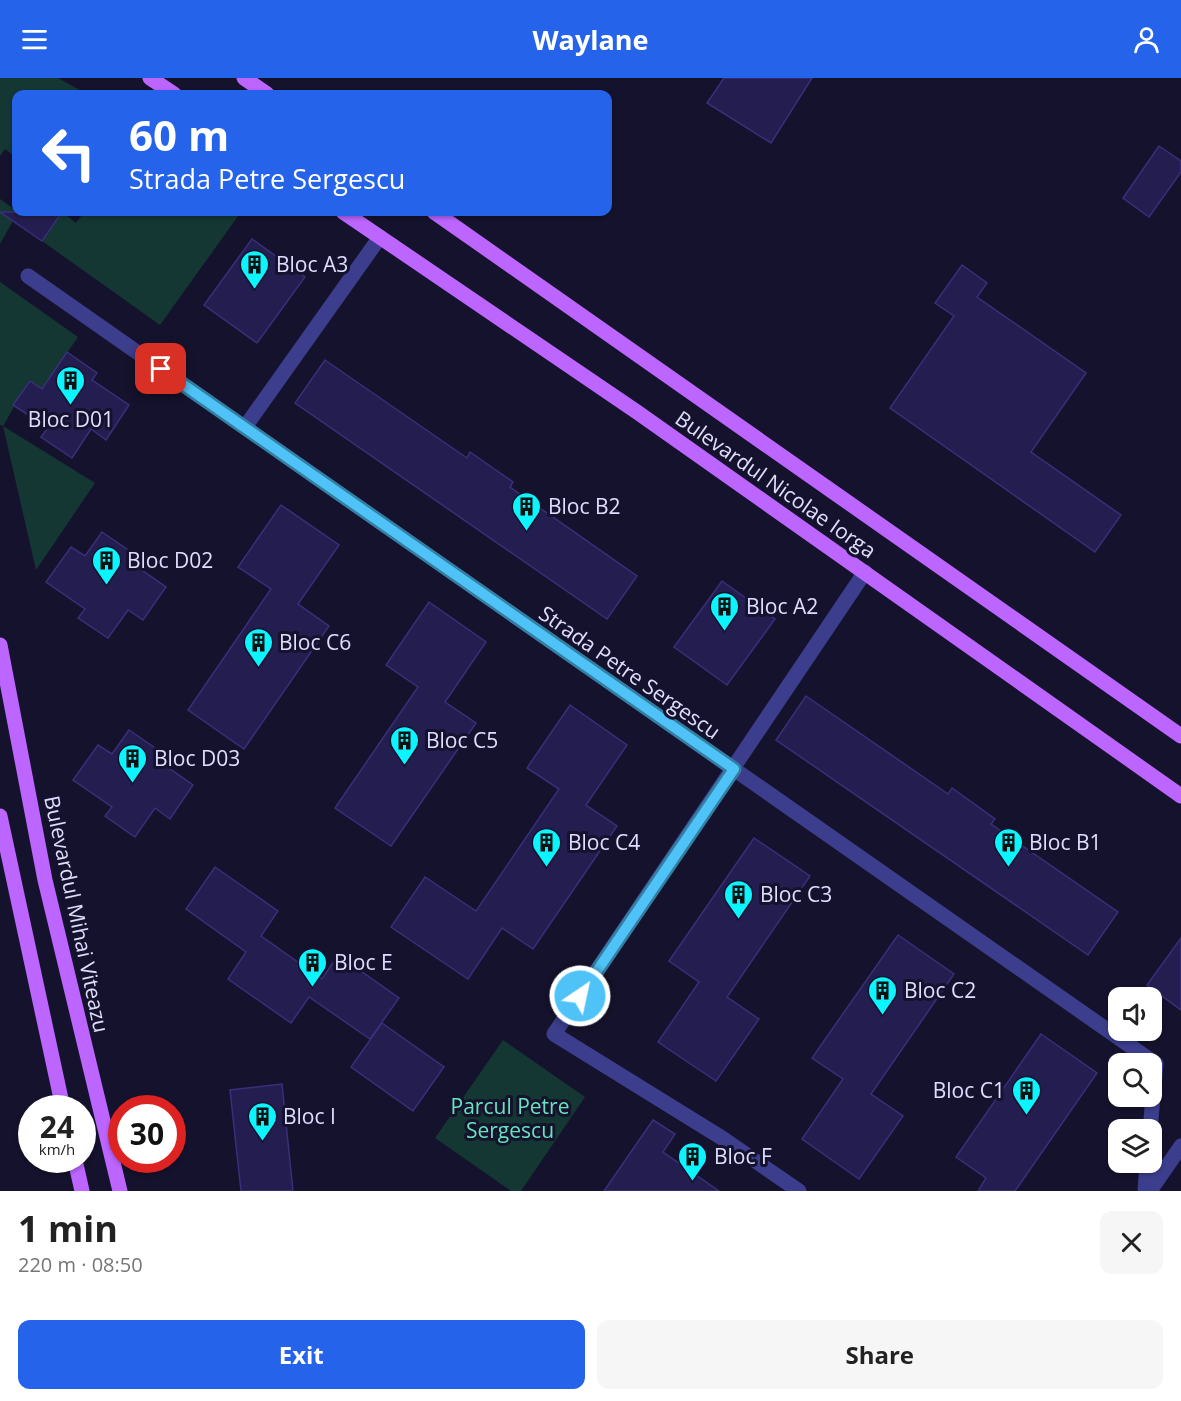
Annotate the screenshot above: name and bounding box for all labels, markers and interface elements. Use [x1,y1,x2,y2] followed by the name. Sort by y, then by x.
[532,21,649,58] text: Waylane
[18,23,51,56] icon: menu
[1130,23,1163,56] icon: person
[129,106,229,163] text: 60 m
[30,114,108,192] icon: left
[129,160,405,197] text: Strada Petre Sergescu
[239,248,271,290] building icon: Bloc A3
[276,250,348,278] place label: Bloc A3
[135,343,186,394] pin
[144,352,177,385] icon: arrive
[55,364,87,406] building icon: Bloc D01
[670,404,882,564] street label: Bulevardul Nicolae Iorga
[28,405,114,433] place label: Bloc D01
[511,490,543,532] building icon: Bloc B2
[548,492,621,520] place label: Bloc B2
[90,544,122,586] building icon: Bloc D02
[127,546,213,574] place label: Bloc D02
[709,590,741,632] building icon: Bloc A2
[746,592,818,620] place label: Bloc A2
[534,599,726,745] street label: Strada Petre Sergescu
[242,626,274,668] building icon: Bloc C6
[279,628,351,656] place label: Bloc C6
[389,724,421,766] building icon: Bloc C5
[426,726,498,754] place label: Bloc C5
[117,742,149,784] building icon: Bloc D03
[154,744,240,772] place label: Bloc D03
[38,793,116,1035] street label: Bulevardul Mihai Viteazu
[531,826,563,868] building icon: Bloc C4
[992,826,1024,868] building icon: Bloc B1
[568,828,640,856] place label: Bloc C4
[1029,828,1102,856] place label: Bloc B1
[723,878,755,920] building icon: Bloc C3
[760,880,832,908] place label: Bloc C3
[297,946,329,988] building icon: Bloc E
[334,948,393,976] place label: Bloc E
[548,964,612,1028] position arrow
[867,974,899,1016] building icon: Bloc C2
[904,976,976,1004] place label: Bloc C2
[1108,987,1162,1173] map controls
[1108,987,1162,1041] button: sound
[1108,1053,1162,1107] button: search
[1010,1074,1042,1116] building icon: Bloc C1
[933,1076,1005,1104] place label: Bloc C1
[451,1092,569,1144] park label: Parcul Petre Sergescu
[108,1095,186,1173] speed limit sign: 30
[246,1100,278,1142] building icon: Bloc I
[283,1102,336,1130] place label: Bloc I
[40,1106,74,1147] text: 24
[1108,1119,1162,1173] button: layers
[39,1139,75,1159] text: km/h
[677,1140,709,1182] building icon: Bloc F
[714,1142,772,1170] place label: Bloc F
[18,1204,118,1253] text: 1 min
[1100,1211,1163,1274] button: close
[18,1251,143,1278] text: 220 m · 08:50
[18,1320,585,1389] button: Exit
[597,1320,1163,1389] button: Share

